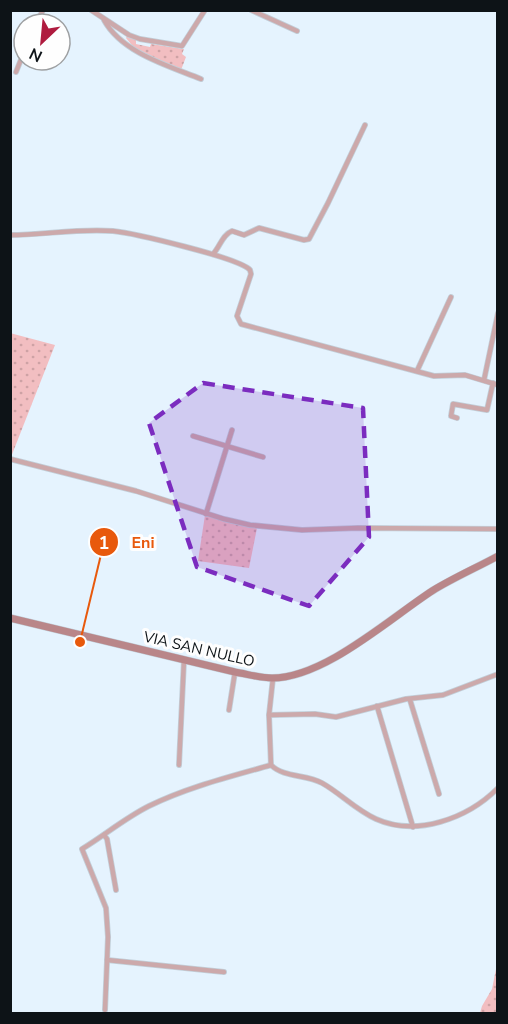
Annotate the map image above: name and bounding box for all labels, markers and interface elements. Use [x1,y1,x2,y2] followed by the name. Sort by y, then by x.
[12,12,72,72] north arrow
[26,42,46,67] text: N
[89,525,166,559] callout: Eni
[99,531,109,555] text: 1
[132,532,155,554] text: Eni
[141,626,256,671] street label: VIA SAN NULLO

